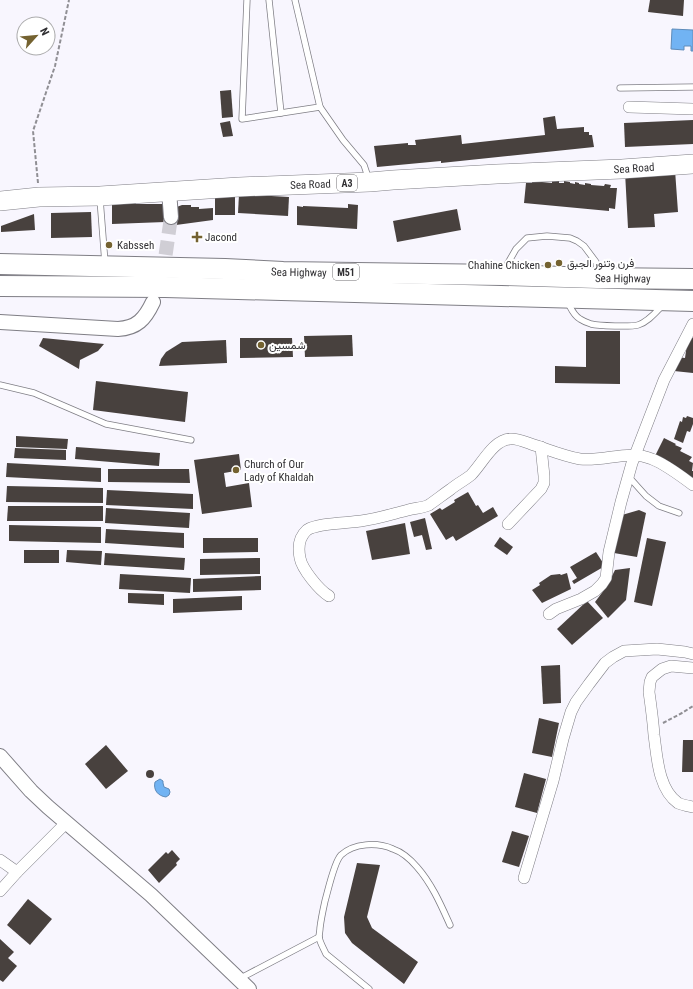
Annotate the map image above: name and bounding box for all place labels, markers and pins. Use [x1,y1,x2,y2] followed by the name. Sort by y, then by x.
[205,231,237,244] place label: Jacond
[192,232,202,242] marker: Jacond
[117,239,154,252] place label: Kabsseh
[104,240,114,250] marker: Kabsseh
[567,257,634,270] place label: فرن وتنور الجبق
[554,258,564,268] marker: فرن وتنور الجبق
[468,259,540,272] place label: Chahine Chicken
[543,260,553,270] marker: Chahine Chicken
[269,339,306,352] place label: شمسين
[256,340,266,350] marker: شمسين
[244,458,314,484] place label: Church of Our Lady of Khaldah
[231,465,241,475] marker: Church of Our Lady of Khaldah

